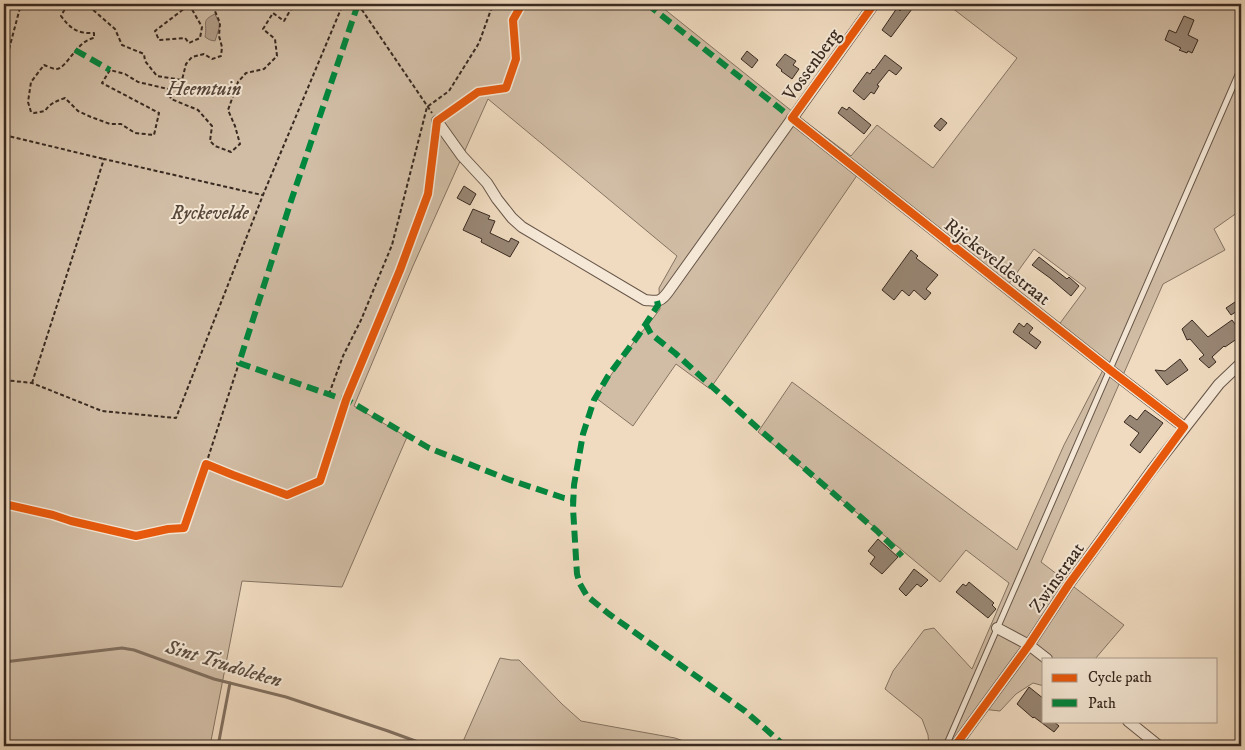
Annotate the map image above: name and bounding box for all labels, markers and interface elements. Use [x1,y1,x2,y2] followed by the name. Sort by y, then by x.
[778,24,847,106] street label: Vossenberg
[166,78,242,101] park label: Heemtuin
[170,202,249,225] park label: Ryckevelde
[939,214,1055,311] street label: Rijckeveldestraat
[1025,538,1090,617] street label: Zwinstraat
[162,635,285,694] water label: Sint Trudoleken
[1042,658,1218,722] legend
[1088,668,1152,687] text: Cycle path
[1088,694,1116,713] text: Path

